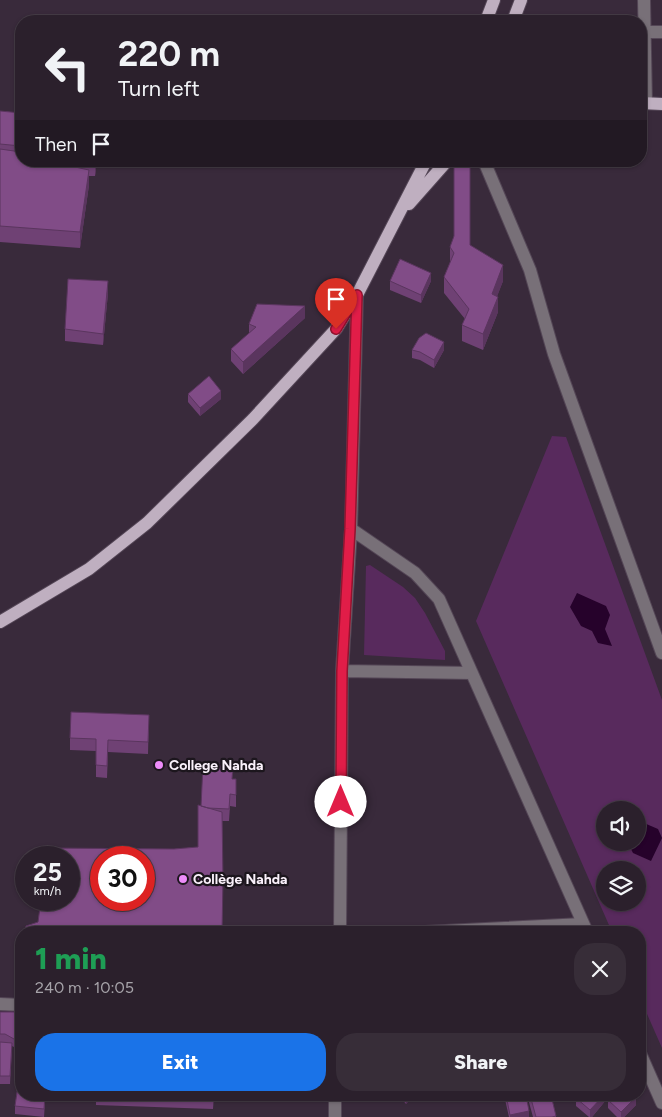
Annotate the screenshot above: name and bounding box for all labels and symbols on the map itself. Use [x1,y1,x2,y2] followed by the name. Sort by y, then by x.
[315,278,357,329] pin
[169,757,264,774] place label: College Nahda
[153,759,165,771] marker: College Nahda
[314,775,366,827] position arrow
[90,846,155,911] speed limit sign: 30
[193,871,288,888] place label: Collège Nahda
[177,873,189,885] marker: Collège Nahda

